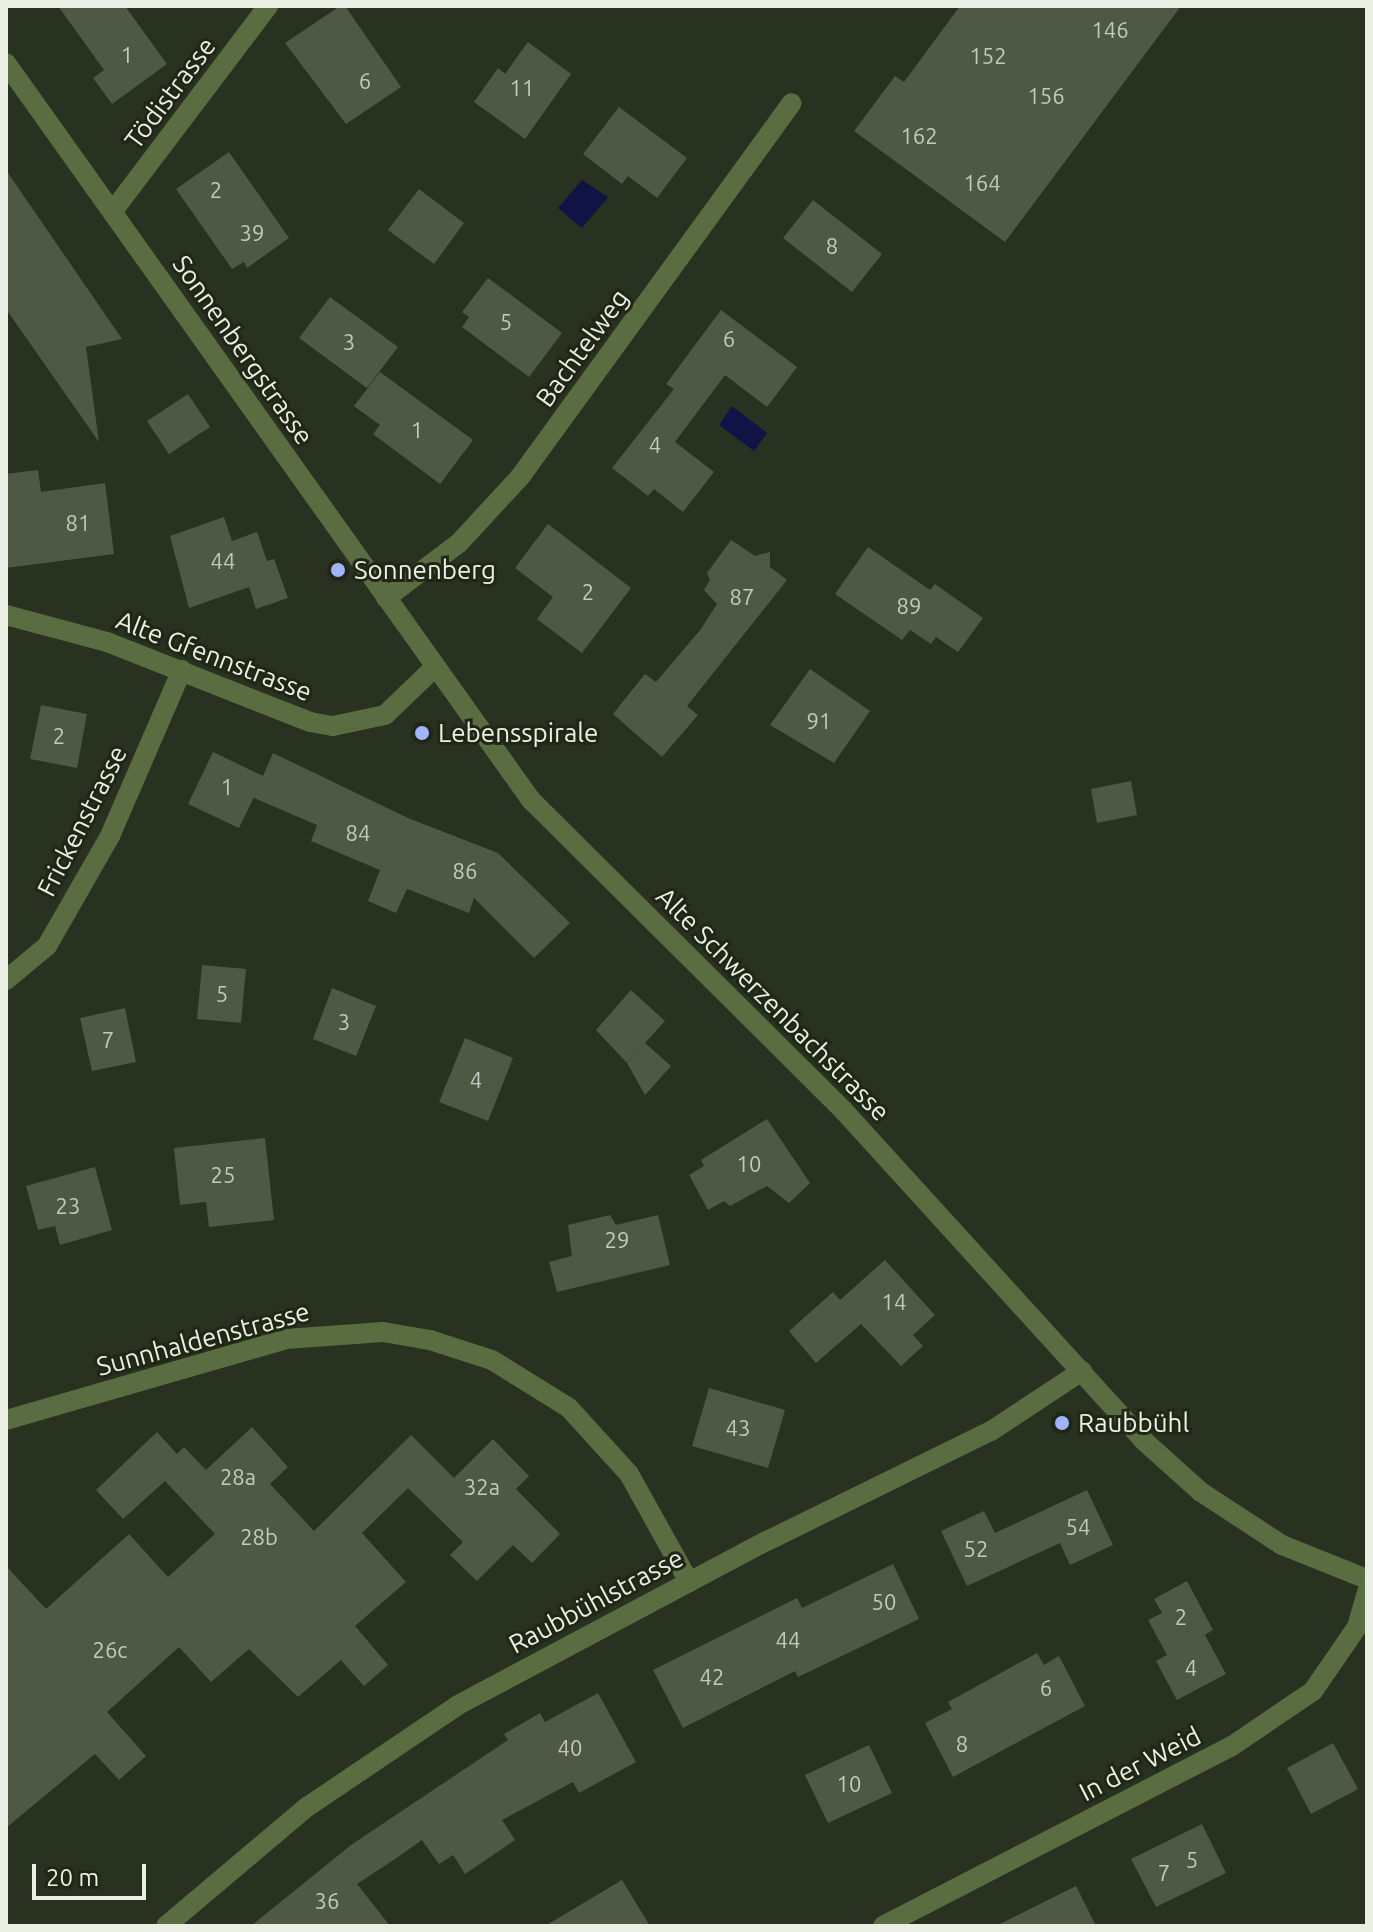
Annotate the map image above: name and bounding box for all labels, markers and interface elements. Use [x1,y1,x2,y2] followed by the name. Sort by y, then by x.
[1091,17,1129,43] house number: 146
[118,31,222,155] street label: Tödistrasse
[121,42,133,68] house number: 1
[969,43,1007,69] house number: 152
[359,68,371,94] house number: 6
[510,75,534,101] house number: 11
[1027,83,1065,109] house number: 156
[900,123,938,149] house number: 162
[963,170,1001,196] house number: 164
[210,177,222,203] house number: 2
[240,220,264,246] house number: 39
[826,233,838,259] house number: 8
[166,249,320,451] street label: Sonnenbergstrasse
[529,283,635,413] street label: Bachtelweg
[500,309,512,335] house number: 5
[723,326,735,352] house number: 6
[343,329,355,355] house number: 3
[411,417,423,443] house number: 1
[649,432,661,458] house number: 4
[66,510,90,536] house number: 81
[211,548,235,574] house number: 44
[354,554,496,586] place label: Sonnenberg
[329,561,347,579] marker: Sonnenberg
[582,579,594,605] house number: 2
[730,584,754,610] house number: 87
[897,593,921,619] house number: 89
[112,604,316,708] street label: Alte Gfennstrasse
[807,708,831,734] house number: 91
[438,717,598,749] place label: Lebensspirale
[53,723,65,749] house number: 2
[413,724,431,742] marker: Lebensspirale
[31,740,133,902] street label: Frickenstrasse
[221,774,233,800] house number: 1
[346,820,370,846] house number: 84
[453,858,477,884] house number: 86
[650,881,896,1127] street label: Alte Schwerzenbachstrasse
[216,981,228,1007] house number: 5
[338,1009,350,1035] house number: 3
[102,1027,114,1053] house number: 7
[470,1067,482,1093] house number: 4
[737,1151,761,1177] house number: 10
[211,1162,235,1188] house number: 25
[56,1193,80,1219] house number: 23
[605,1227,629,1253] house number: 29
[882,1289,906,1315] house number: 14
[93,1296,313,1382] street label: Sunnhaldenstrasse
[1078,1407,1189,1439] place label: Raubbühl
[1053,1414,1071,1432] marker: Raubbühl
[726,1415,750,1441] house number: 43
[220,1464,256,1490] house number: 28a
[464,1474,500,1500] house number: 32a
[1066,1514,1090,1540] house number: 54
[240,1524,278,1550] house number: 28b
[964,1536,988,1562] house number: 52
[504,1542,688,1660] street label: Raubbühlstrasse
[872,1589,896,1615] house number: 50
[1175,1604,1187,1630] house number: 2
[776,1627,800,1653] house number: 44
[92,1637,128,1663] house number: 26c
[1185,1655,1197,1681] house number: 4
[700,1664,724,1690] house number: 42
[1040,1675,1052,1701] house number: 6
[1074,1720,1206,1808] street label: In der Weid
[956,1731,968,1757] house number: 8
[558,1735,582,1761] house number: 40
[837,1771,861,1797] house number: 10
[1186,1847,1198,1873] house number: 5
[36,1848,150,1898] scale bar
[1158,1860,1170,1886] house number: 7
[46,1864,99,1891] text: 20 m
[315,1888,339,1914] house number: 36

